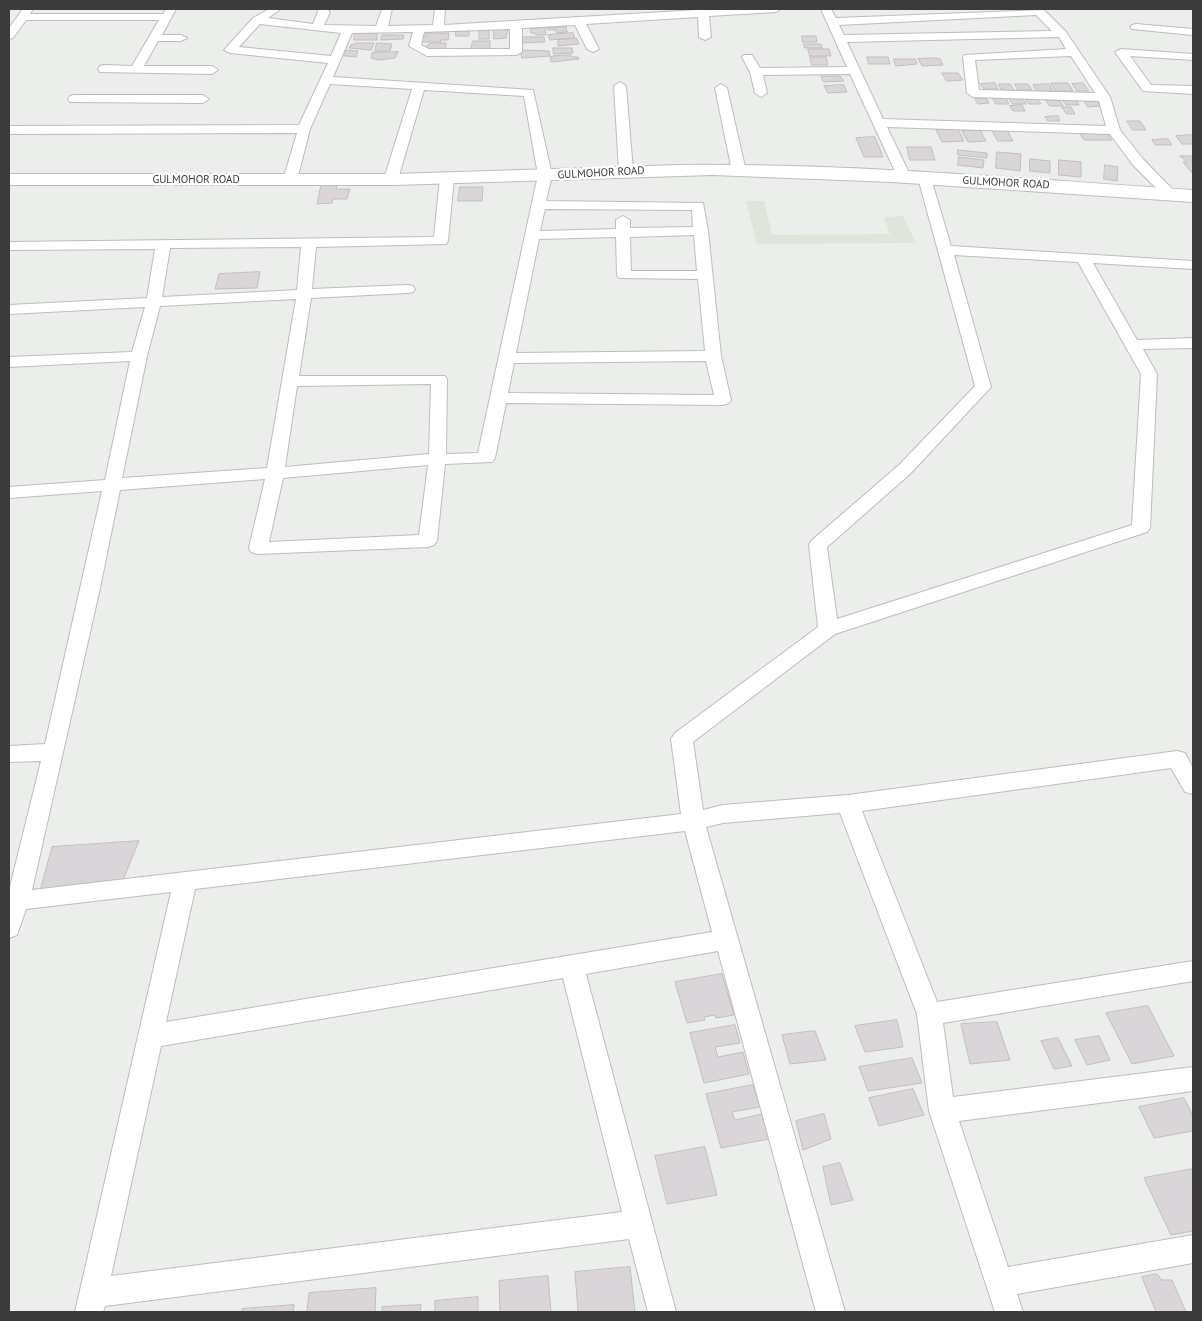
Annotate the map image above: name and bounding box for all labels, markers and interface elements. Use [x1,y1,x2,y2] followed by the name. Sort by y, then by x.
[557,164,645,182] street label: GULMOHOR ROAD
[152,173,240,187] street label: GULMOHOR ROAD
[962,174,1050,192] street label: GULMOHOR ROAD

